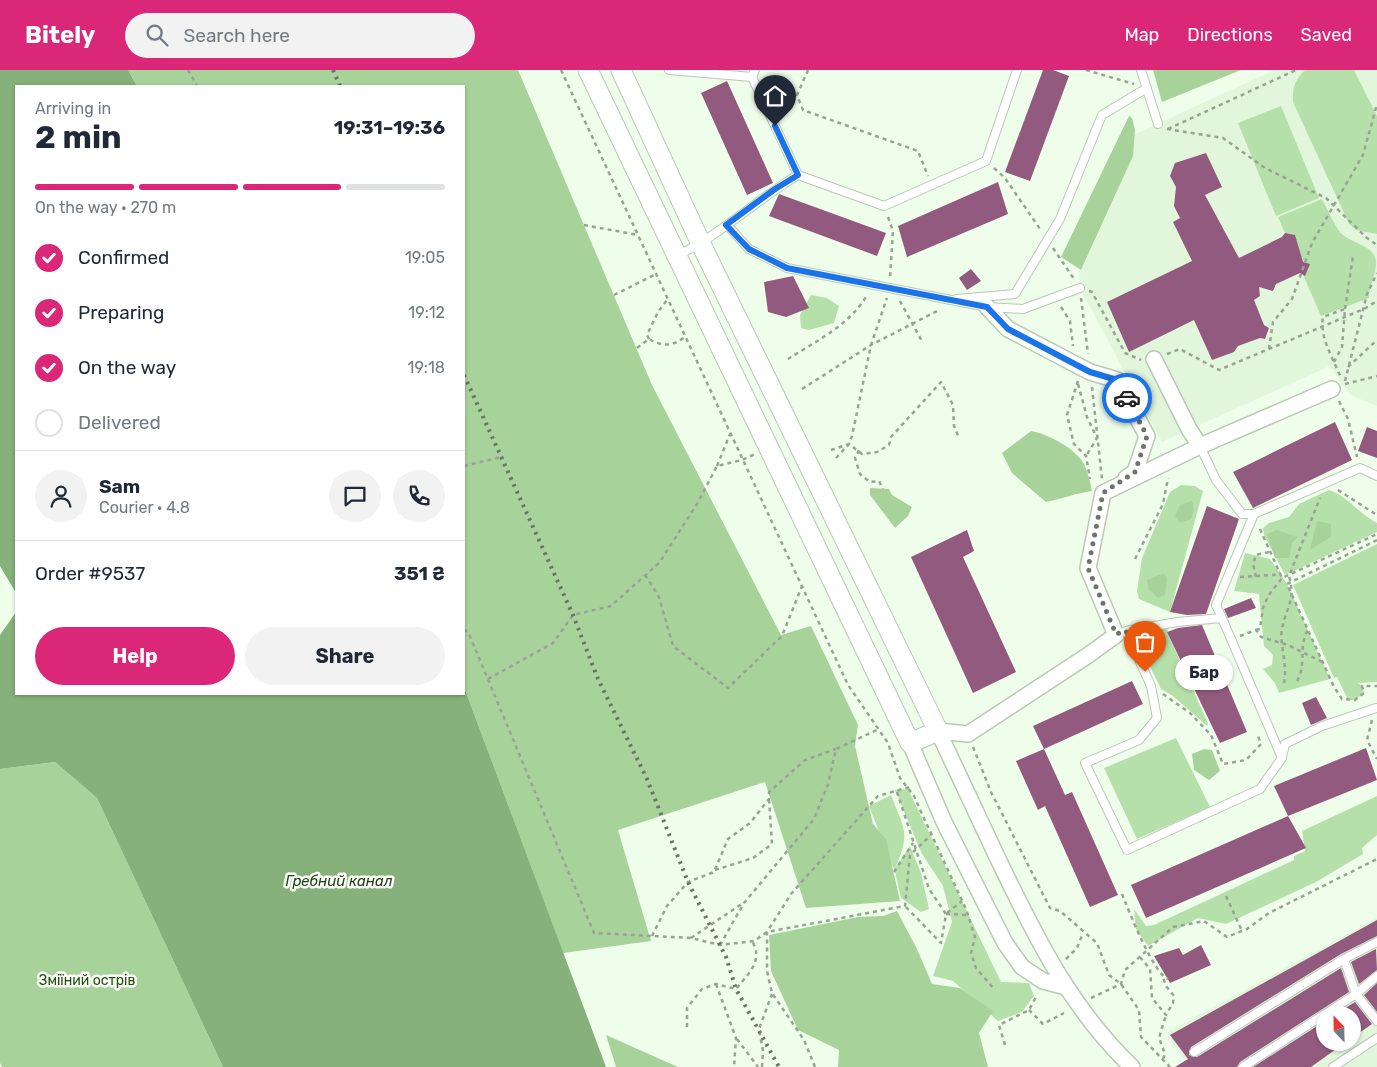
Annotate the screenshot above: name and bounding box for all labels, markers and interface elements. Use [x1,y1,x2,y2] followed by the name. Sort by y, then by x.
[125,13,475,58] search box
[25,21,95,49] text: Bitely
[143,21,171,49] icon: search
[183,24,290,47] text: Search here
[1124,24,1159,46] text: Map
[1187,24,1273,46] text: Directions
[1301,24,1352,46] text: Saved
[754,75,796,126] pin
[761,82,789,110] icon: home
[35,99,111,118] text: Arriving in
[334,116,445,139] text: 19:31–19:36
[35,118,122,156] text: 2 min
[35,198,176,217] text: On the way · 270 m
[35,244,63,272] icon: check
[78,246,169,269] text: Confirmed
[405,248,445,267] text: 19:05
[35,299,63,327] icon: check
[78,301,164,324] text: Preparing
[408,303,445,322] text: 19:12
[35,354,63,382] icon: check
[78,356,176,379] text: On the way
[408,358,445,377] text: 19:18
[1102,373,1152,423] courier
[1113,384,1141,412] icon: car
[78,411,161,434] text: Delivered
[35,470,87,522] button: person
[329,470,381,522] button: chat
[393,470,445,522] button: phone
[99,475,140,498] text: Sam
[99,498,190,517] text: Courier · 4.8
[35,562,145,585] text: Order #9537
[394,562,445,585] text: 351 ₴
[1124,621,1166,672] pin
[35,627,235,685] button: Help
[245,627,445,685] button: Share
[1131,628,1159,656] icon: bag
[1175,654,1232,690] callout: Бар
[1189,663,1219,682] text: Бар
[286,872,393,890] water label: Гребний канал
[39,972,135,989] park label: Зміїний острів
[1316,1006,1361,1051] north arrow
[1316,1006,1361,1051] map controls

